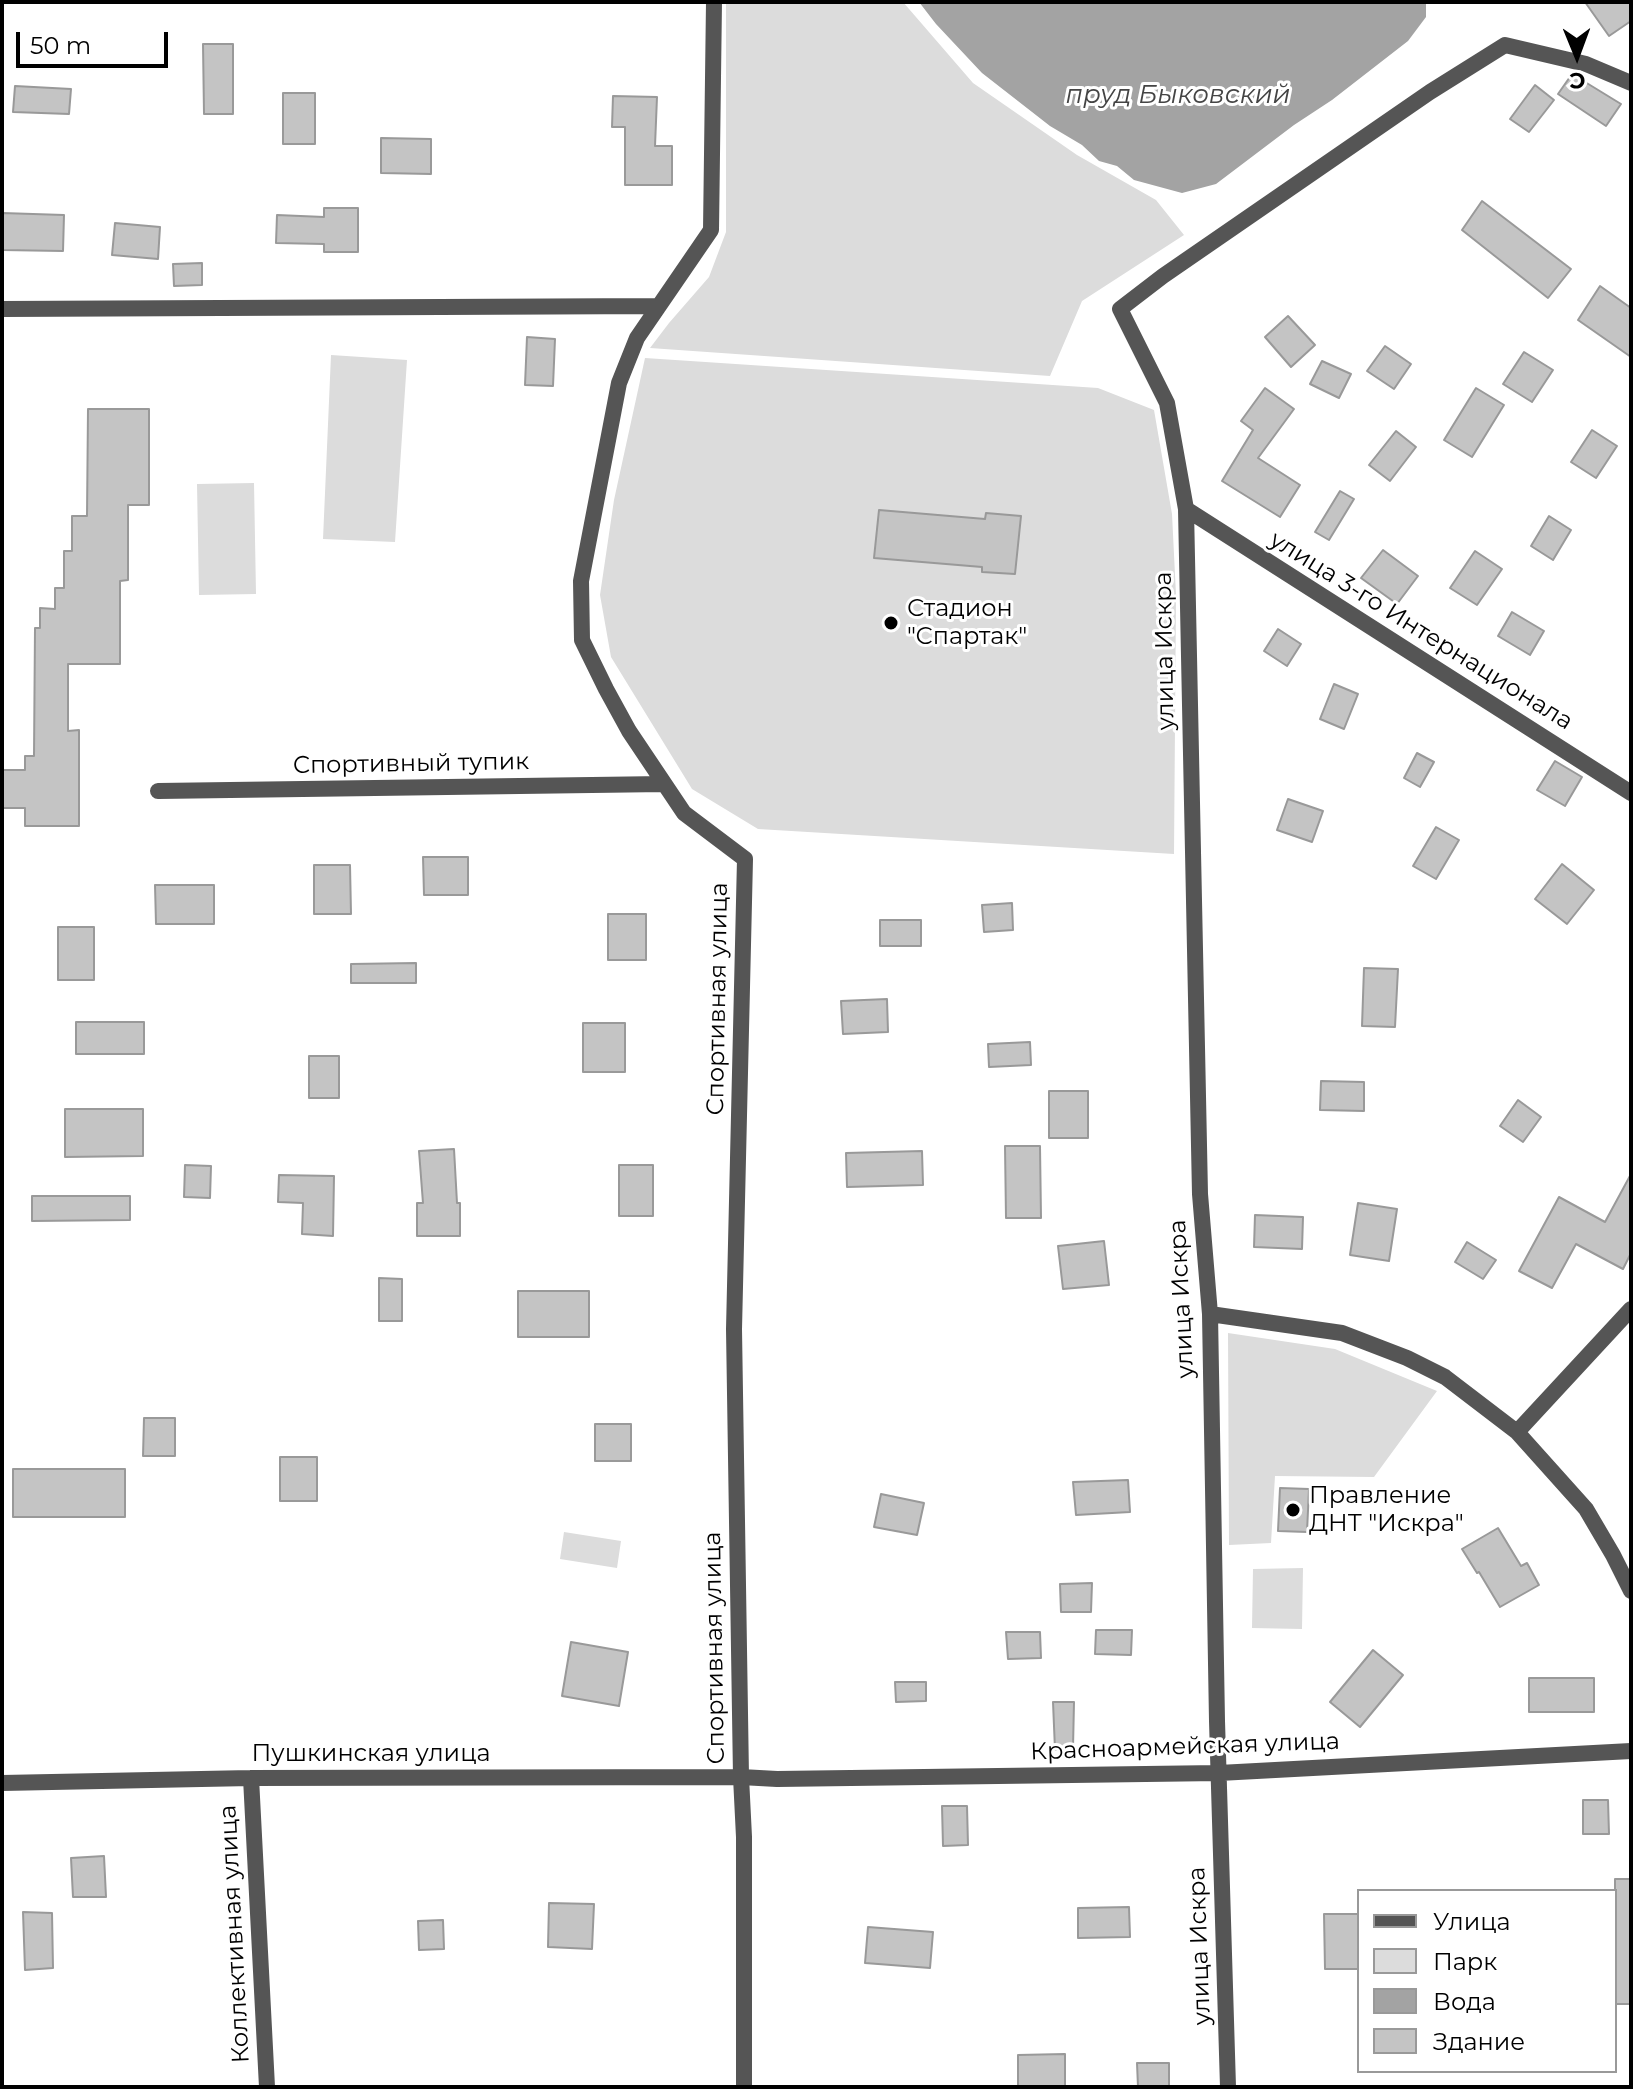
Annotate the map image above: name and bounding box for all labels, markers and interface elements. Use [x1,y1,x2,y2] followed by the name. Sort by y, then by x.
[20,16,172,66] scale bar
[1537,16,1617,96] north arrow
[30,31,91,60] text: 50 m
[1569,67,1586,94] text: С
[1066,79,1290,111] water label: пруд Быковский
[1264,525,1578,737] street label: улица 3-го Интернационала
[1149,571,1181,731] street label: улица Искра
[907,595,1027,651] place label: Стадион "Спартак"
[882,614,900,632] marker: Стадион "Спартак"
[293,748,529,780] street label: Спортивный тупик
[702,882,734,1116] street label: Спортивная улица
[1163,1219,1201,1379] street label: улица Искра
[1309,1482,1464,1538] place label: Правление ДНТ "Искра"
[1284,1501,1302,1519] marker: Правление ДНТ "Искра"
[699,1531,731,1765] street label: Спортивная улица
[1030,1727,1340,1767] street label: Красноармейская улица
[251,1740,491,1768] street label: Пушкинская улица
[214,1804,256,2064] street label: Коллективная улица
[1183,1866,1217,2026] street label: улица Искра
[1357,1889,1617,2073] legend
[1433,1907,1511,1936] text: Улица
[1433,1947,1497,1976] text: Парк
[1433,1987,1496,2016] text: Вода
[1433,2027,1525,2056] text: Здание

